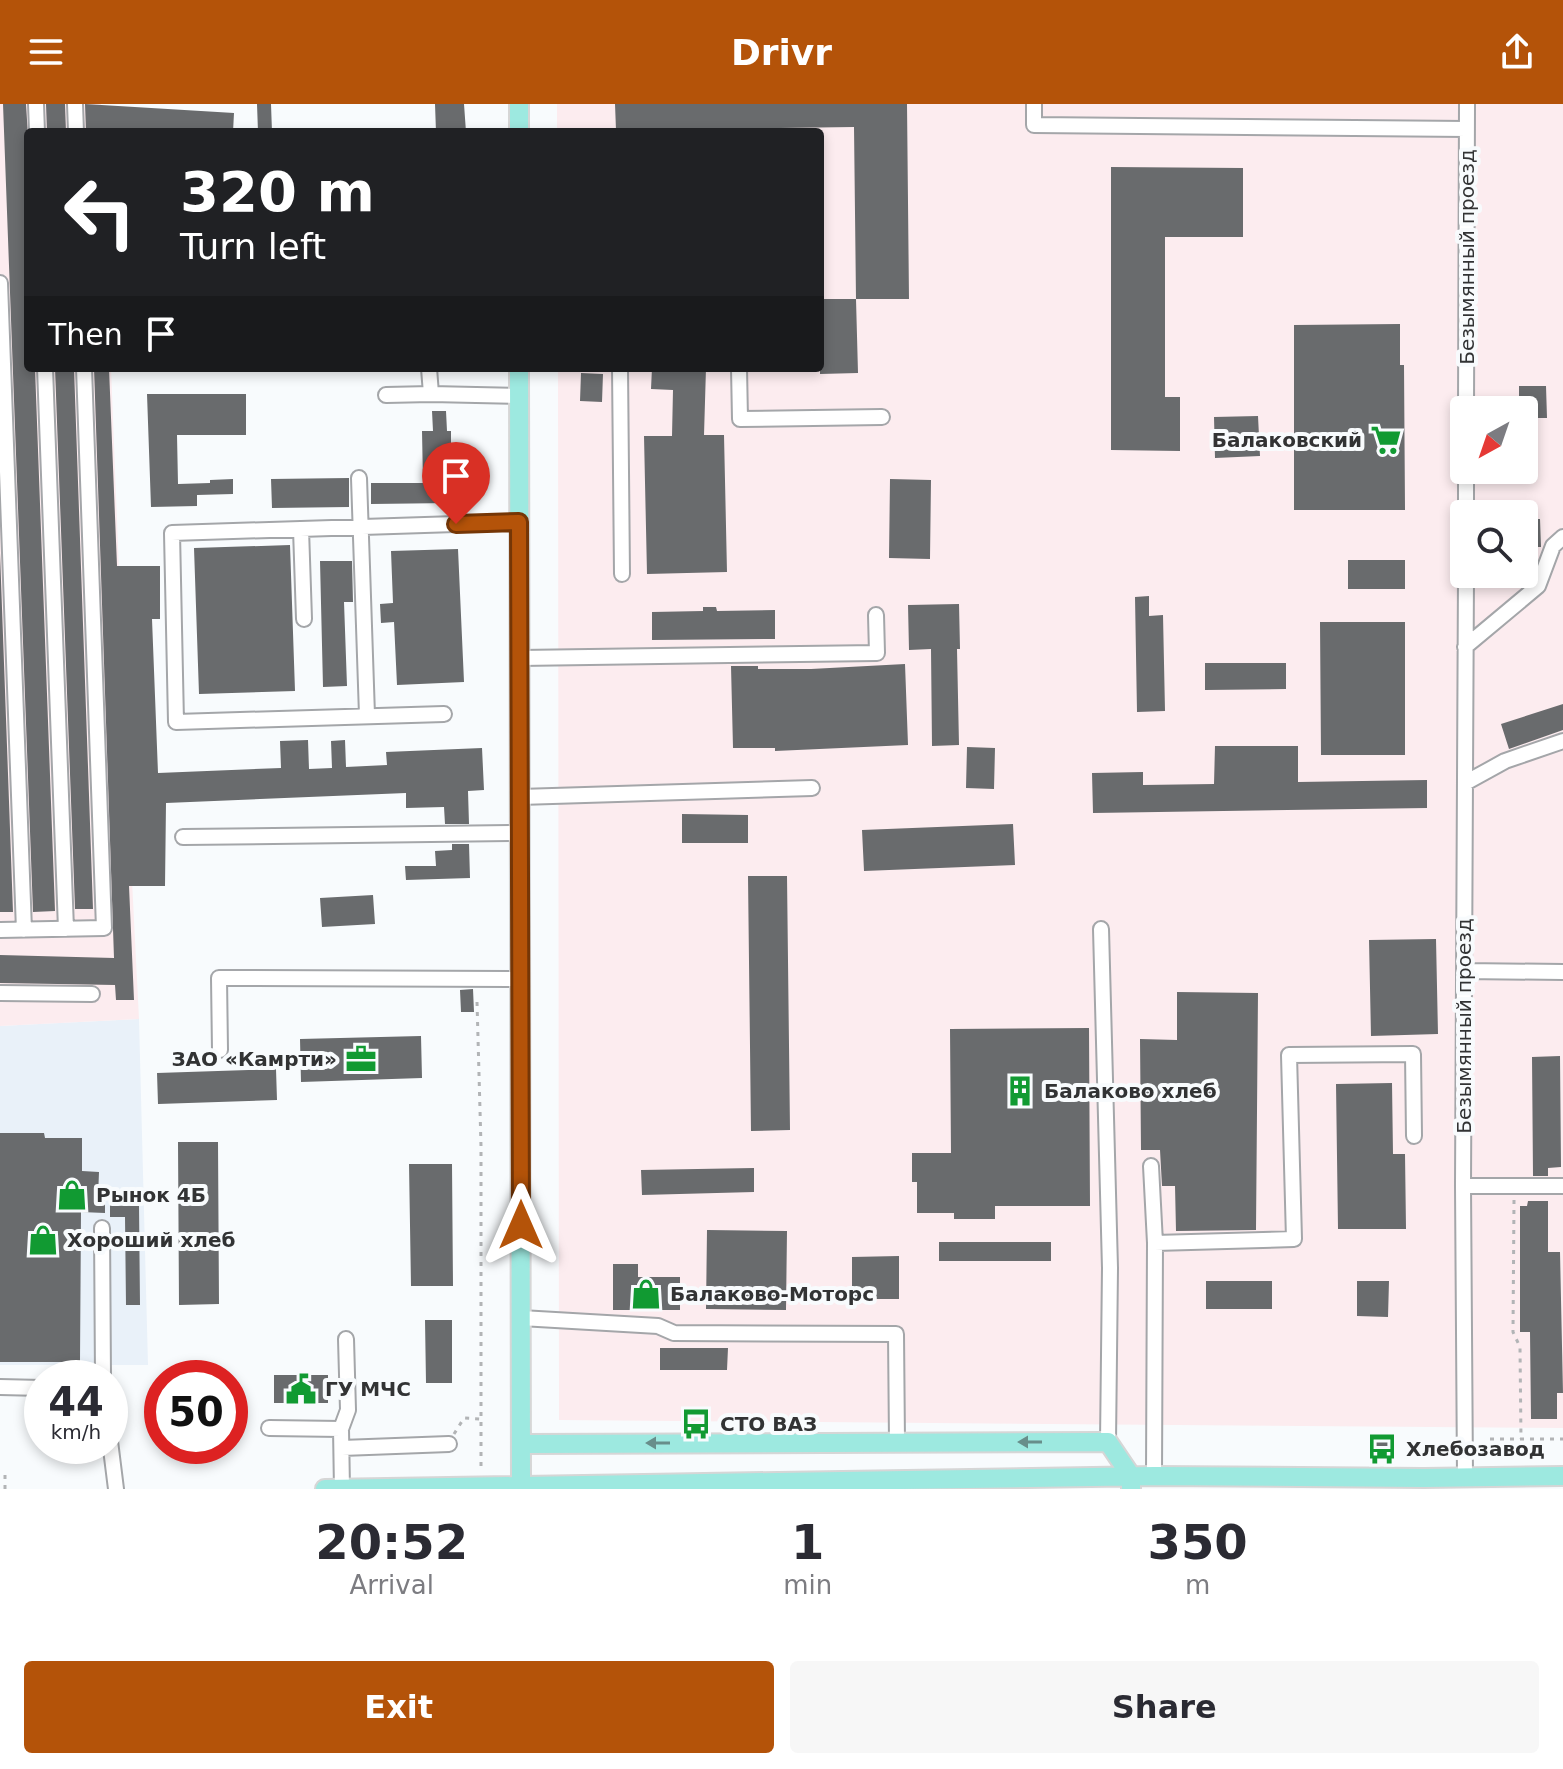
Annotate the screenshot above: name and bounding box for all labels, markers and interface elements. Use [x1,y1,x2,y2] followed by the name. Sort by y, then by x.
[24,30,68,74] icon: menu
[1495,30,1539,74] icon: share
[731,32,832,73] text: Drivr
[1455,149,1479,365] street label: Безымянный проезд
[180,159,375,224] text: 320 m
[48,160,152,264] icon: left
[180,226,326,267] text: Turn left
[139,312,183,356] icon: arrive
[48,317,123,352] text: Then
[1450,396,1538,484] north arrow
[1450,396,1538,588] map controls
[1369,423,1403,457] supermarket icon: Балаковский
[1212,428,1362,452] place label: Балаковский
[422,442,490,524] pin
[434,454,478,498] icon: arrive
[1450,500,1538,588] button: search
[1452,918,1476,1134] street label: Безымянный проезд
[344,1042,378,1076] office icon: ЗАО «Камрти»
[171,1047,337,1071] place label: ЗАО «Камрти»
[1003,1074,1037,1108] building icon: Балаково хлеб
[1044,1079,1217,1103] place label: Балаково хлеб
[55,1178,89,1212] shop icon: Рынок 4Б
[96,1183,206,1207] place label: Рынок 4Б
[479,1183,563,1267] position arrow
[26,1223,60,1257] shop icon: Хороший хлеб
[67,1228,236,1252] place label: Хороший хлеб
[629,1277,663,1311] shop icon: Балаково-Моторс
[670,1282,874,1306] place label: Балаково-Моторс
[144,1360,248,1464] speed limit sign: 50
[284,1372,318,1406] public building icon: ГУ МЧС
[325,1377,411,1401] place label: ГУ МЧС
[48,1379,104,1425] text: 44
[679,1407,713,1441] bus stop icon: СТО ВАЗ
[720,1412,817,1436] place label: СТО ВАЗ
[51,1420,101,1444] text: km/h
[1365,1432,1399,1466] bus stop icon: Хлебозавод
[1017,1436,1042,1448] one-way arrow
[645,1437,670,1449] one-way arrow
[1406,1437,1545,1461] place label: Хлебозавод
[315,1514,468,1570] text: 20:52
[791,1514,824,1570] text: 1
[1148,1514,1248,1570] text: 350
[349,1570,434,1600] text: Arrival
[783,1570,832,1600] text: min
[1185,1570,1210,1600] text: m
[24,1661,774,1753] button: Exit
[790,1661,1539,1753] button: Share

